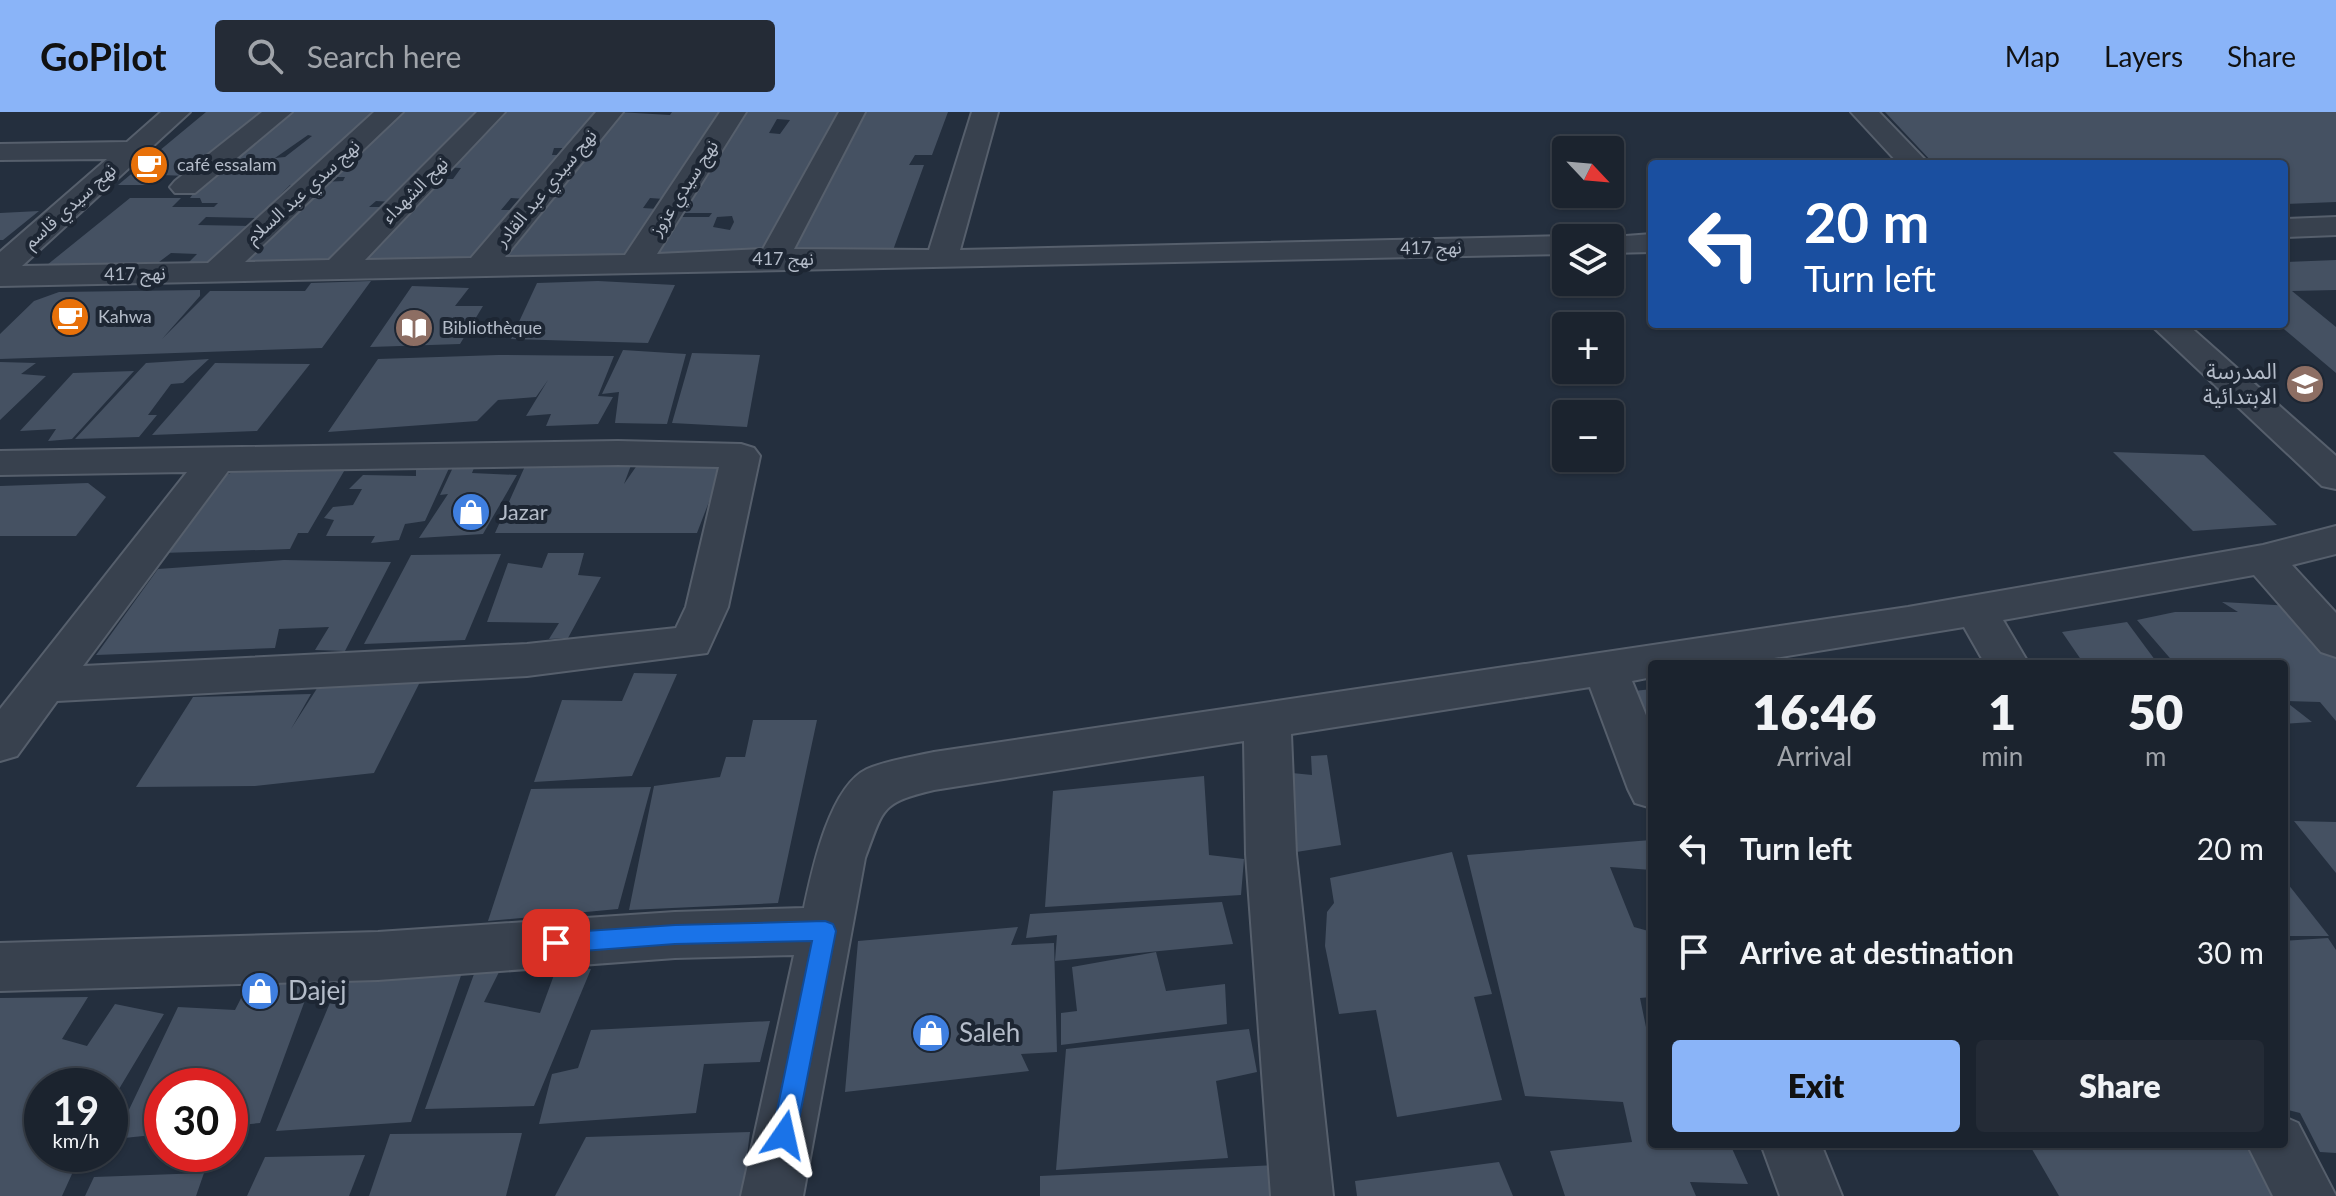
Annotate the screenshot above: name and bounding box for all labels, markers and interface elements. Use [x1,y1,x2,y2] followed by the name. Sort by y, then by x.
[215,20,775,92] search box
[40,33,167,79] text: GoPilot
[243,34,287,78] icon: search
[307,38,461,74] text: Search here
[2005,39,2060,73] text: Map
[2104,39,2183,73] text: Layers
[2227,39,2296,73] text: Share
[489,124,603,253] street label: نهج سيدي عبد القادر
[241,134,366,251] street label: نهج سدي عبد السلام
[643,135,725,242] street label: نهج سيدي عزوز
[1552,136,1624,208] north arrow
[1552,136,1624,472] map controls
[128,144,170,186] cafe icon: café essalam
[376,151,454,229] street label: نهج الشهداء
[177,153,277,175] place label: café essalam
[19,158,122,255] street label: نهج سيدي قاسم
[1804,188,1929,255] text: 20 m
[1672,192,1776,296] icon: left
[1552,224,1624,296] button: layers
[1400,235,1462,262] street label: نهج 417
[752,247,814,272] street label: نهج 417
[1804,256,1936,300] text: Turn left
[104,261,166,288] street label: نهج 417
[49,296,91,338] cafe icon: Kahwa
[98,305,152,327] place label: Kahwa
[393,307,435,349] library icon: Bibliothèque
[1552,312,1624,384] button: +
[442,316,542,338] place label: Bibliothèque
[2203,357,2277,409] place label: المدرسة الابتدائية
[2284,363,2326,405] school or university icon: المدرسة الابتدائية
[1552,400,1624,472] button: −
[450,491,492,533] shop icon: Jazar
[499,498,548,525] place label: Jazar
[1753,683,1877,740] text: 16:46
[1988,683,2016,740] text: 1
[2128,683,2183,740] text: 50
[1777,740,1852,772] text: Arrival
[1981,740,2023,772] text: min
[2145,740,2166,772] text: m
[1672,826,1716,870] icon: left
[1740,830,1852,866] text: Turn left
[2197,830,2264,866] text: 20 m
[522,909,590,977] pin
[534,921,578,965] icon: arrive
[1672,930,1716,974] icon: arrive
[1740,934,2014,970] text: Arrive at destination
[2197,934,2264,970] text: 30 m
[239,970,281,1012] shop icon: Dajej
[288,974,347,1006] place label: Dajej
[910,1012,952,1054] shop icon: Saleh
[959,1016,1020,1048] place label: Saleh
[1672,1040,1960,1132] button: Exit
[1976,1040,2264,1132] button: Share
[144,1068,248,1172] speed limit sign: 30
[53,1086,99,1134] text: 19
[742,1093,826,1177] position arrow
[53,1128,99,1152] text: km/h

